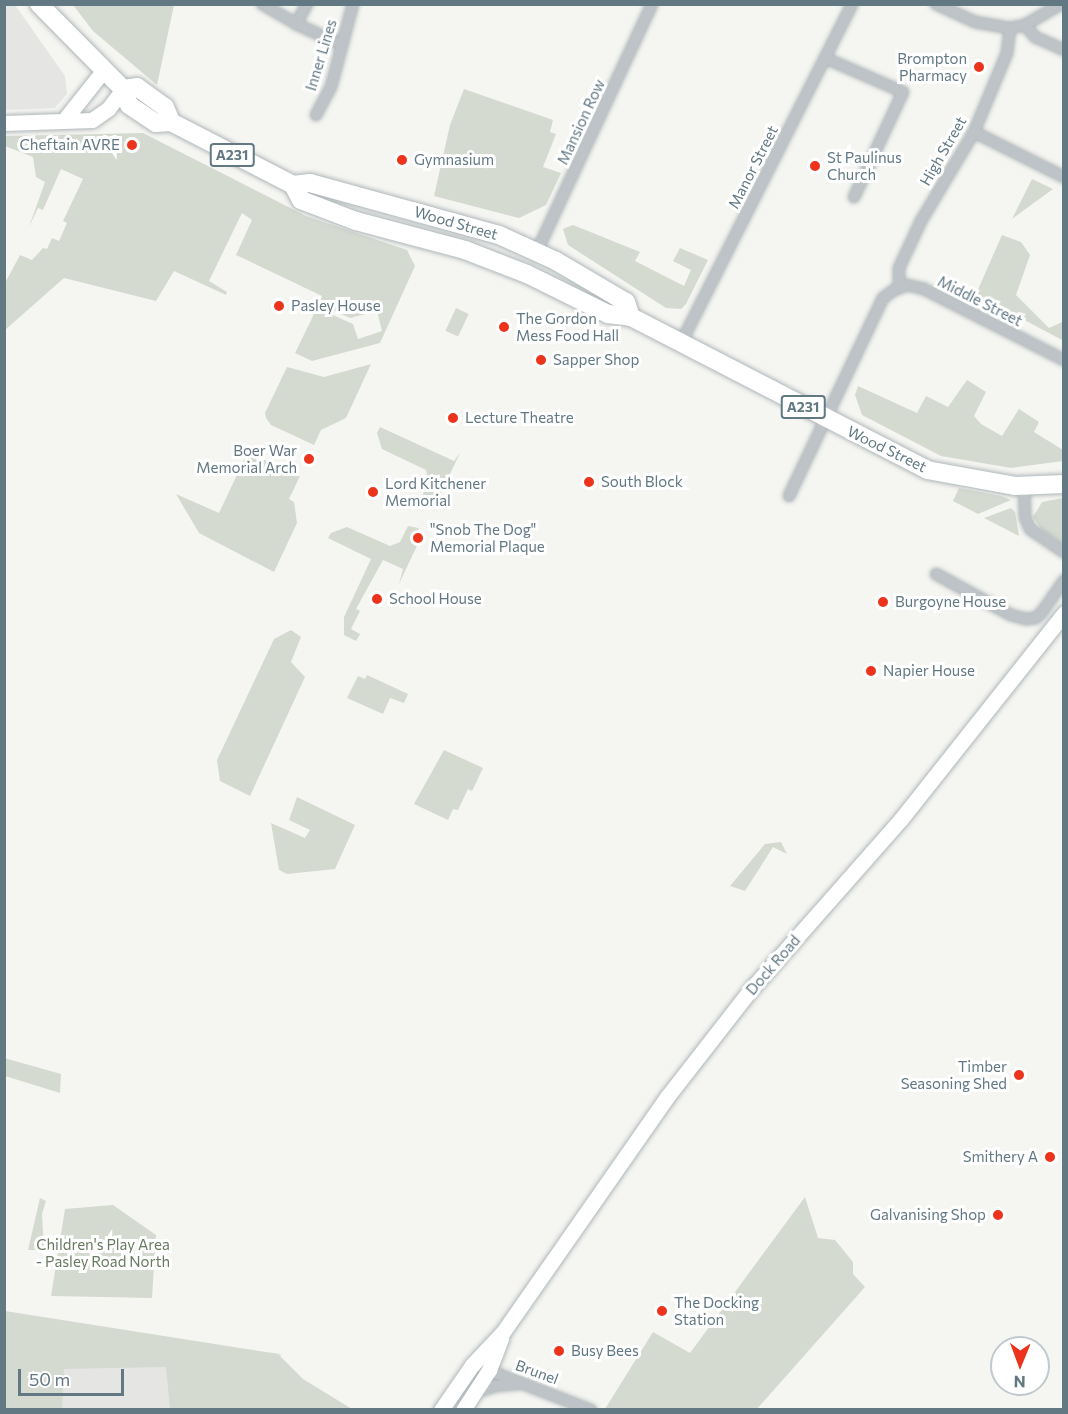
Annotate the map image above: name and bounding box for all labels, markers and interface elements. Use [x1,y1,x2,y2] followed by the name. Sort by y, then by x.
[302,17,340,93] street label: Inner Lines
[897,49,967,84] place label: Brompton Pharmacy
[972,60,986,74] marker: Brompton Pharmacy
[553,76,609,168] street label: Mansion Row
[916,113,970,189] street label: High Street
[724,122,782,212] street label: Manor Street
[20,136,120,154] place label: Cheftain AVRE
[125,138,139,152] marker: Cheftain AVRE
[210,144,254,166] road number: A231
[827,148,902,183] place label: St Paulinus Church
[414,151,494,169] place label: Gymnasium
[395,153,409,167] marker: Gymnasium
[808,159,822,173] marker: St Paulinus Church
[412,202,500,244] street label: Wood Street
[935,272,1025,330] street label: Middle Street
[291,297,381,315] place label: Pasley House
[272,299,286,313] marker: Pasley House
[516,309,619,344] place label: The Gordon Mess Food Hall
[497,320,511,334] marker: The Gordon Mess Food Hall
[553,351,639,369] place label: Sapper Shop
[534,353,548,367] marker: Sapper Shop
[780,396,826,418] road number: A231
[465,409,574,427] place label: Lecture Theatre
[446,411,460,425] marker: Lecture Theatre
[844,422,930,476] street label: Wood Street
[196,441,297,476] place label: Boer War Memorial Arch
[302,452,316,466] marker: Boer War Memorial Arch
[601,473,683,491] place label: South Block
[385,474,486,509] place label: Lord Kitchener Memorial
[582,475,596,489] marker: South Block
[366,485,380,499] marker: Lord Kitchener Memorial
[430,520,545,555] place label: "Snob The Dog" Memorial Plaque
[411,531,425,545] marker: "Snob The Dog" Memorial Plaque
[389,590,482,608] place label: School House
[370,592,384,606] marker: School House
[895,593,1006,611] place label: Burgoyne House
[876,595,890,609] marker: Burgoyne House
[883,662,975,680] place label: Napier House
[864,664,878,678] marker: Napier House
[742,931,804,999] street label: Dock Road
[901,1057,1007,1092] place label: Timber Seasoning Shed
[1012,1068,1026,1082] marker: Timber Seasoning Shed
[963,1148,1038,1166] place label: Smithery A
[1043,1150,1057,1164] marker: Smithery A
[870,1206,986,1224] place label: Galvanising Shop
[991,1208,1005,1222] marker: Galvanising Shop
[36,1235,170,1270] park label: Children's Play Area - Pasley Road North
[674,1293,759,1328] place label: The Docking Station
[655,1304,669,1318] marker: The Docking Station
[990,1336,1050,1396] north arrow
[571,1342,639,1360] place label: Busy Bees
[552,1344,566,1358] marker: Busy Bees
[513,1356,561,1388] street label: Brunel
[21,1357,128,1395] scale bar
[29,1368,70,1390] text: 50 m
[1014,1373,1026,1392] text: N

